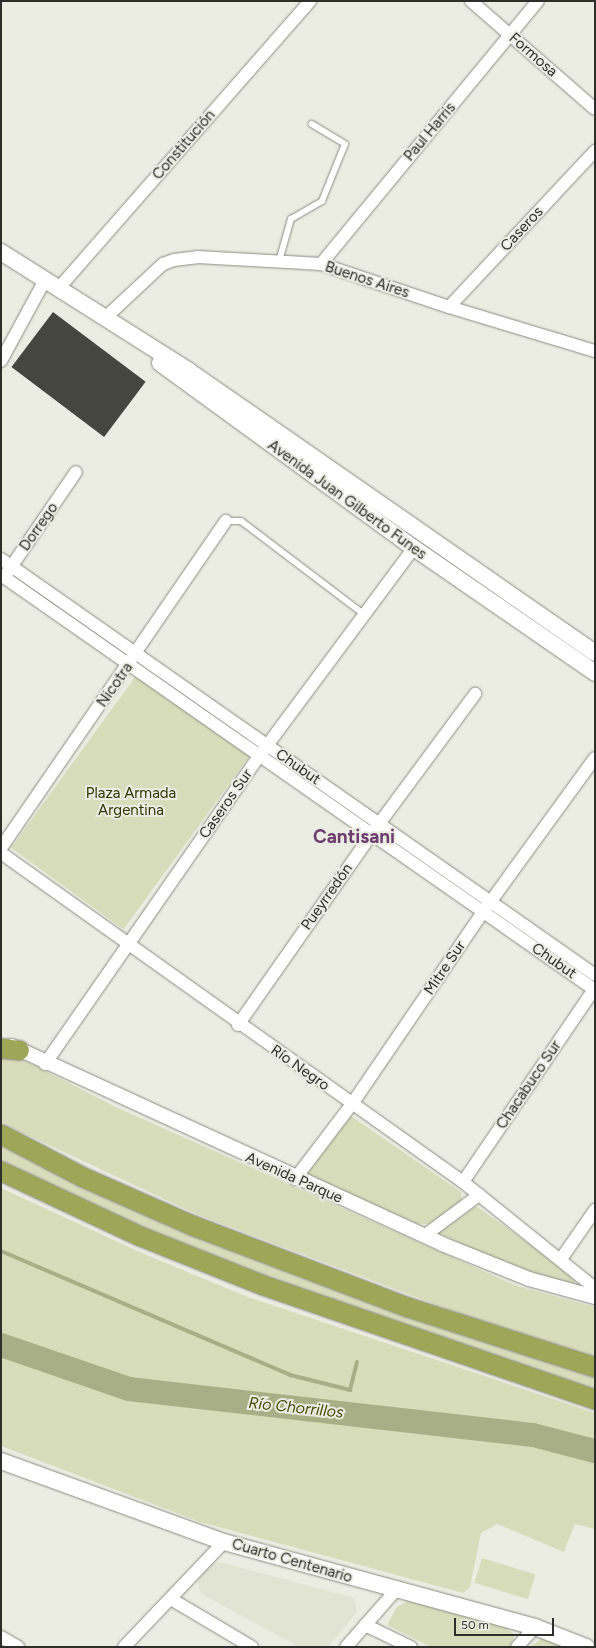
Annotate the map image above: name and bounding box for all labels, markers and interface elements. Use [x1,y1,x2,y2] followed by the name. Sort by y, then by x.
[505,29,561,81] street label: Formosa
[400,99,460,165] street label: Paul Harris
[149,106,219,184] street label: Constitución
[497,203,547,255] street label: Caseros
[323,258,411,302] street label: Buenos Aires
[264,436,430,564] street label: Avenida Juan Gilberto Funes
[16,499,62,555] street label: Dorrego
[93,659,137,711] street label: Nicotra
[272,745,324,789] street label: Chubut
[195,766,257,842] street label: Caseros Sur
[86,784,176,819] park label: Plaza Armada Argentina
[313,826,395,848] district label: Cantisani
[298,860,356,934] street label: Pueyrredón
[420,937,470,999] street label: Mitre Sur
[528,939,580,983] street label: Chubut
[493,1037,565,1133] street label: Chacabuco Sur
[267,1041,333,1095] street label: Río Negro
[243,1149,345,1207] street label: Avenida Parque
[248,1393,344,1423] water label: Río Chorrillos
[230,1535,354,1587] street label: Cuarto Centenario
[456,1610,556,1636] scale bar
[461,1618,489,1632] text: 50 m

